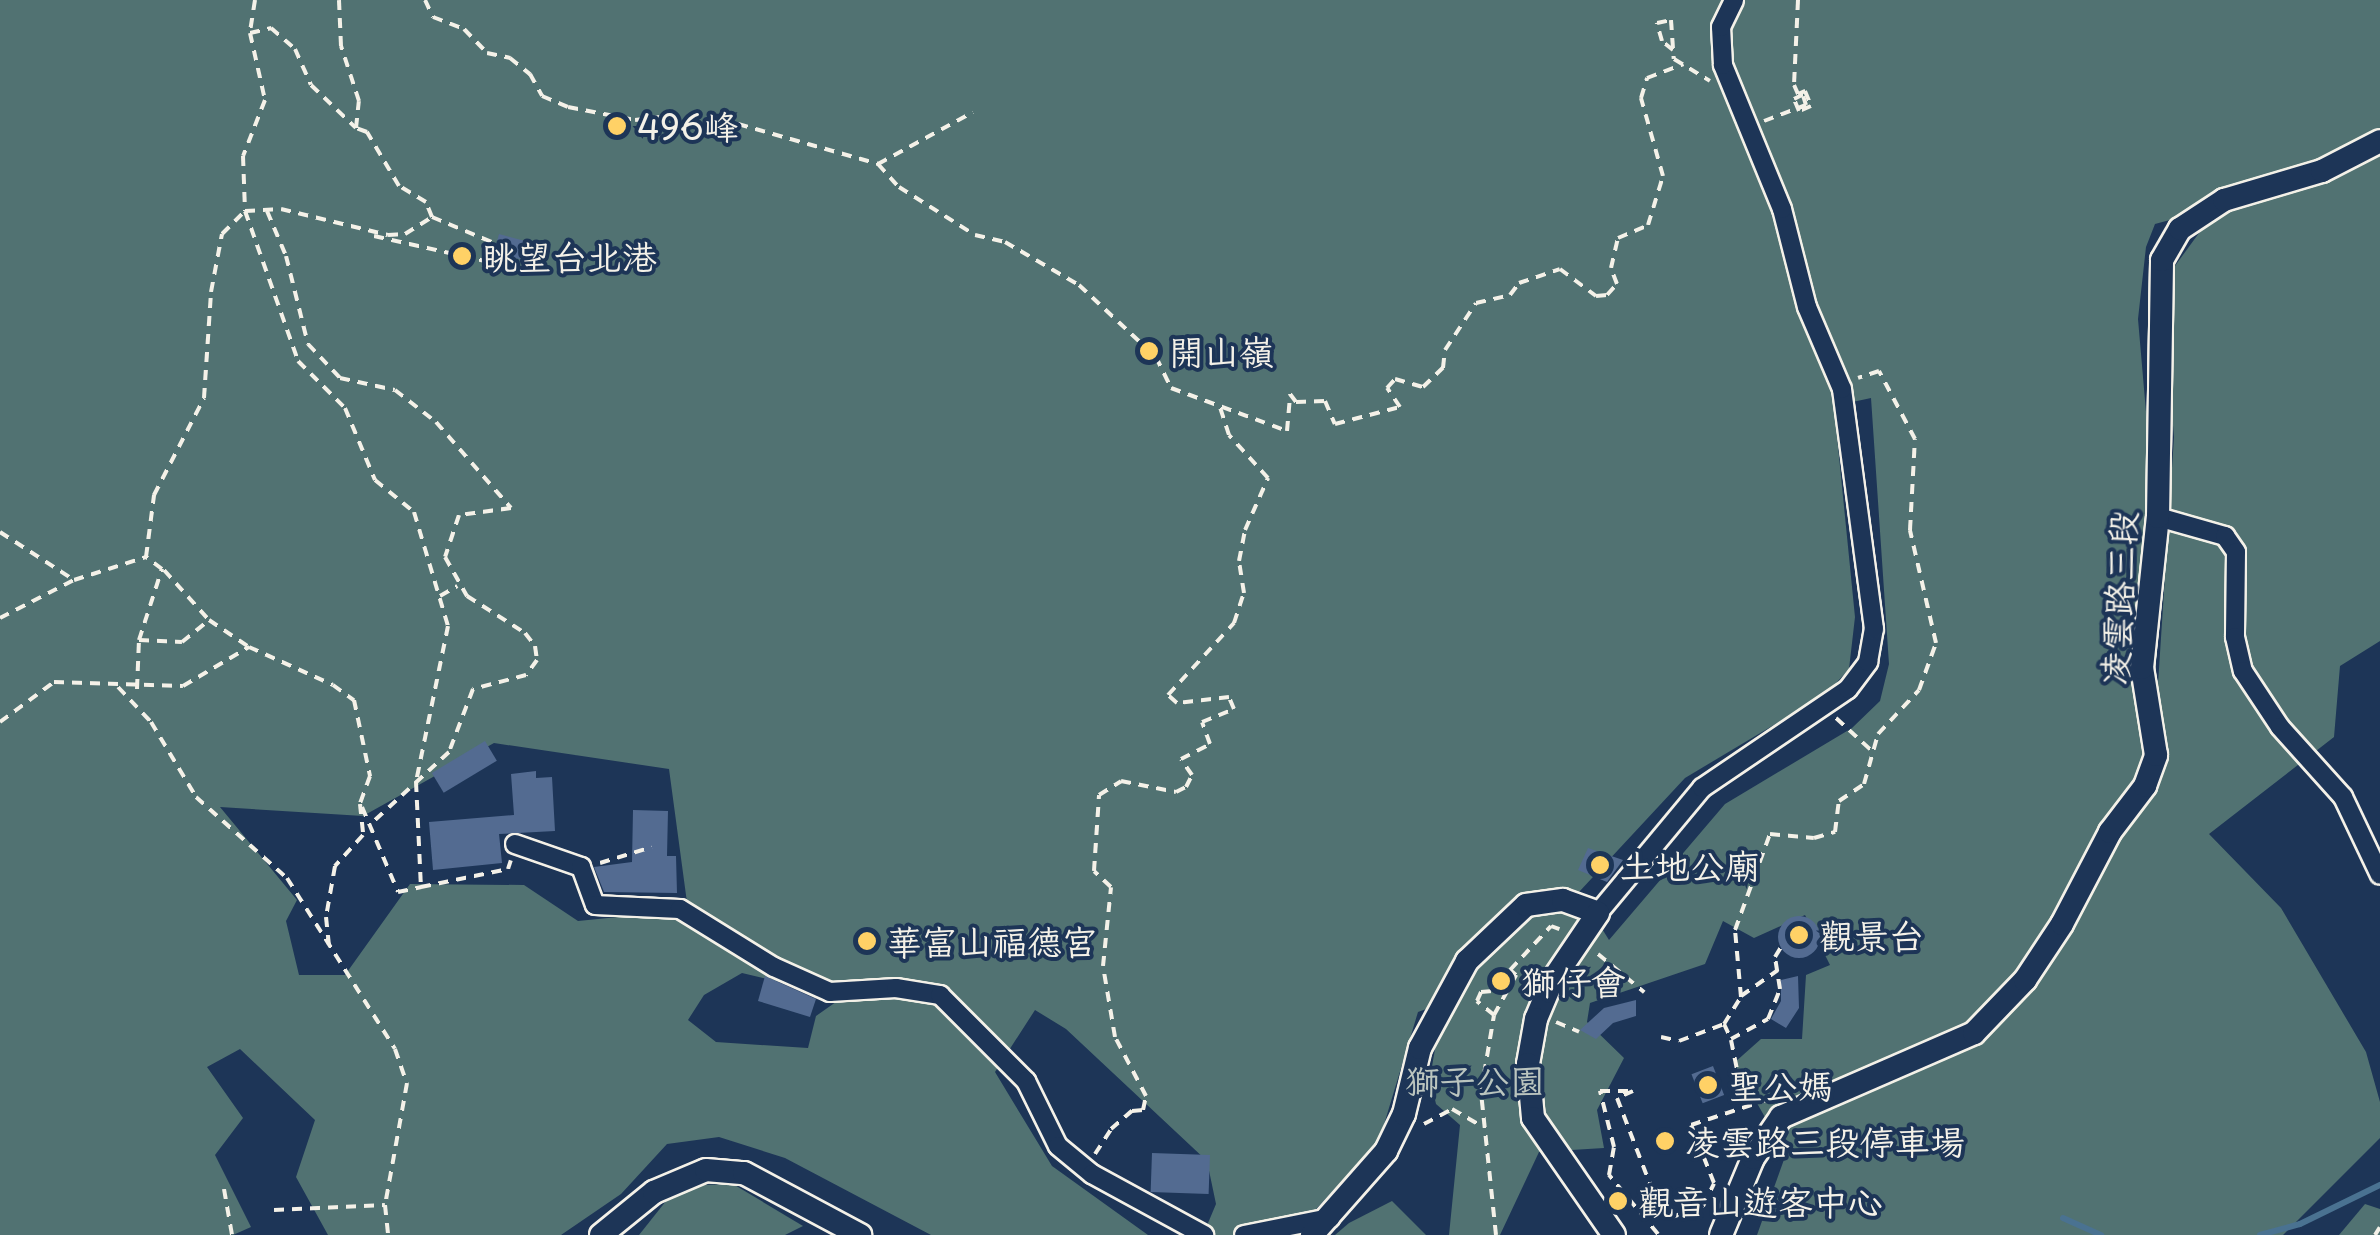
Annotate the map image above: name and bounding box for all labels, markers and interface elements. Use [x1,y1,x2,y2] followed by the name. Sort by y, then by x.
[637,105,739,147] place label: 496峰
[606,115,628,137] marker: 496峰
[482,235,657,277] place label: 眺望台北港
[451,245,473,267] marker: 眺望台北港
[1169,330,1274,372] place label: 開山嶺
[1138,340,1160,362] marker: 開山嶺
[2092,510,2144,686] street label: 凌雲路三段
[1620,844,1760,886] place label: 土地公廟
[1589,854,1611,876] marker: 土地公廟
[1819,914,1924,956] place label: 觀景台
[887,920,1097,962] place label: 華富山福德宮
[1788,924,1810,946] marker: 觀景台
[856,930,878,952] marker: 華富山福德宮
[1521,960,1626,1002] place label: 獅仔會
[1490,970,1512,992] marker: 獅仔會
[1405,1059,1545,1101] park label: 獅子公園
[1728,1064,1833,1106] place label: 聖公媽
[1697,1074,1719,1096] marker: 聖公媽
[1685,1120,1965,1162] place label: 凌雲路三段停車場
[1654,1130,1676,1152] marker: 凌雲路三段停車場
[1638,1180,1883,1222] place label: 觀音山遊客中心
[1607,1190,1629,1212] marker: 觀音山遊客中心

